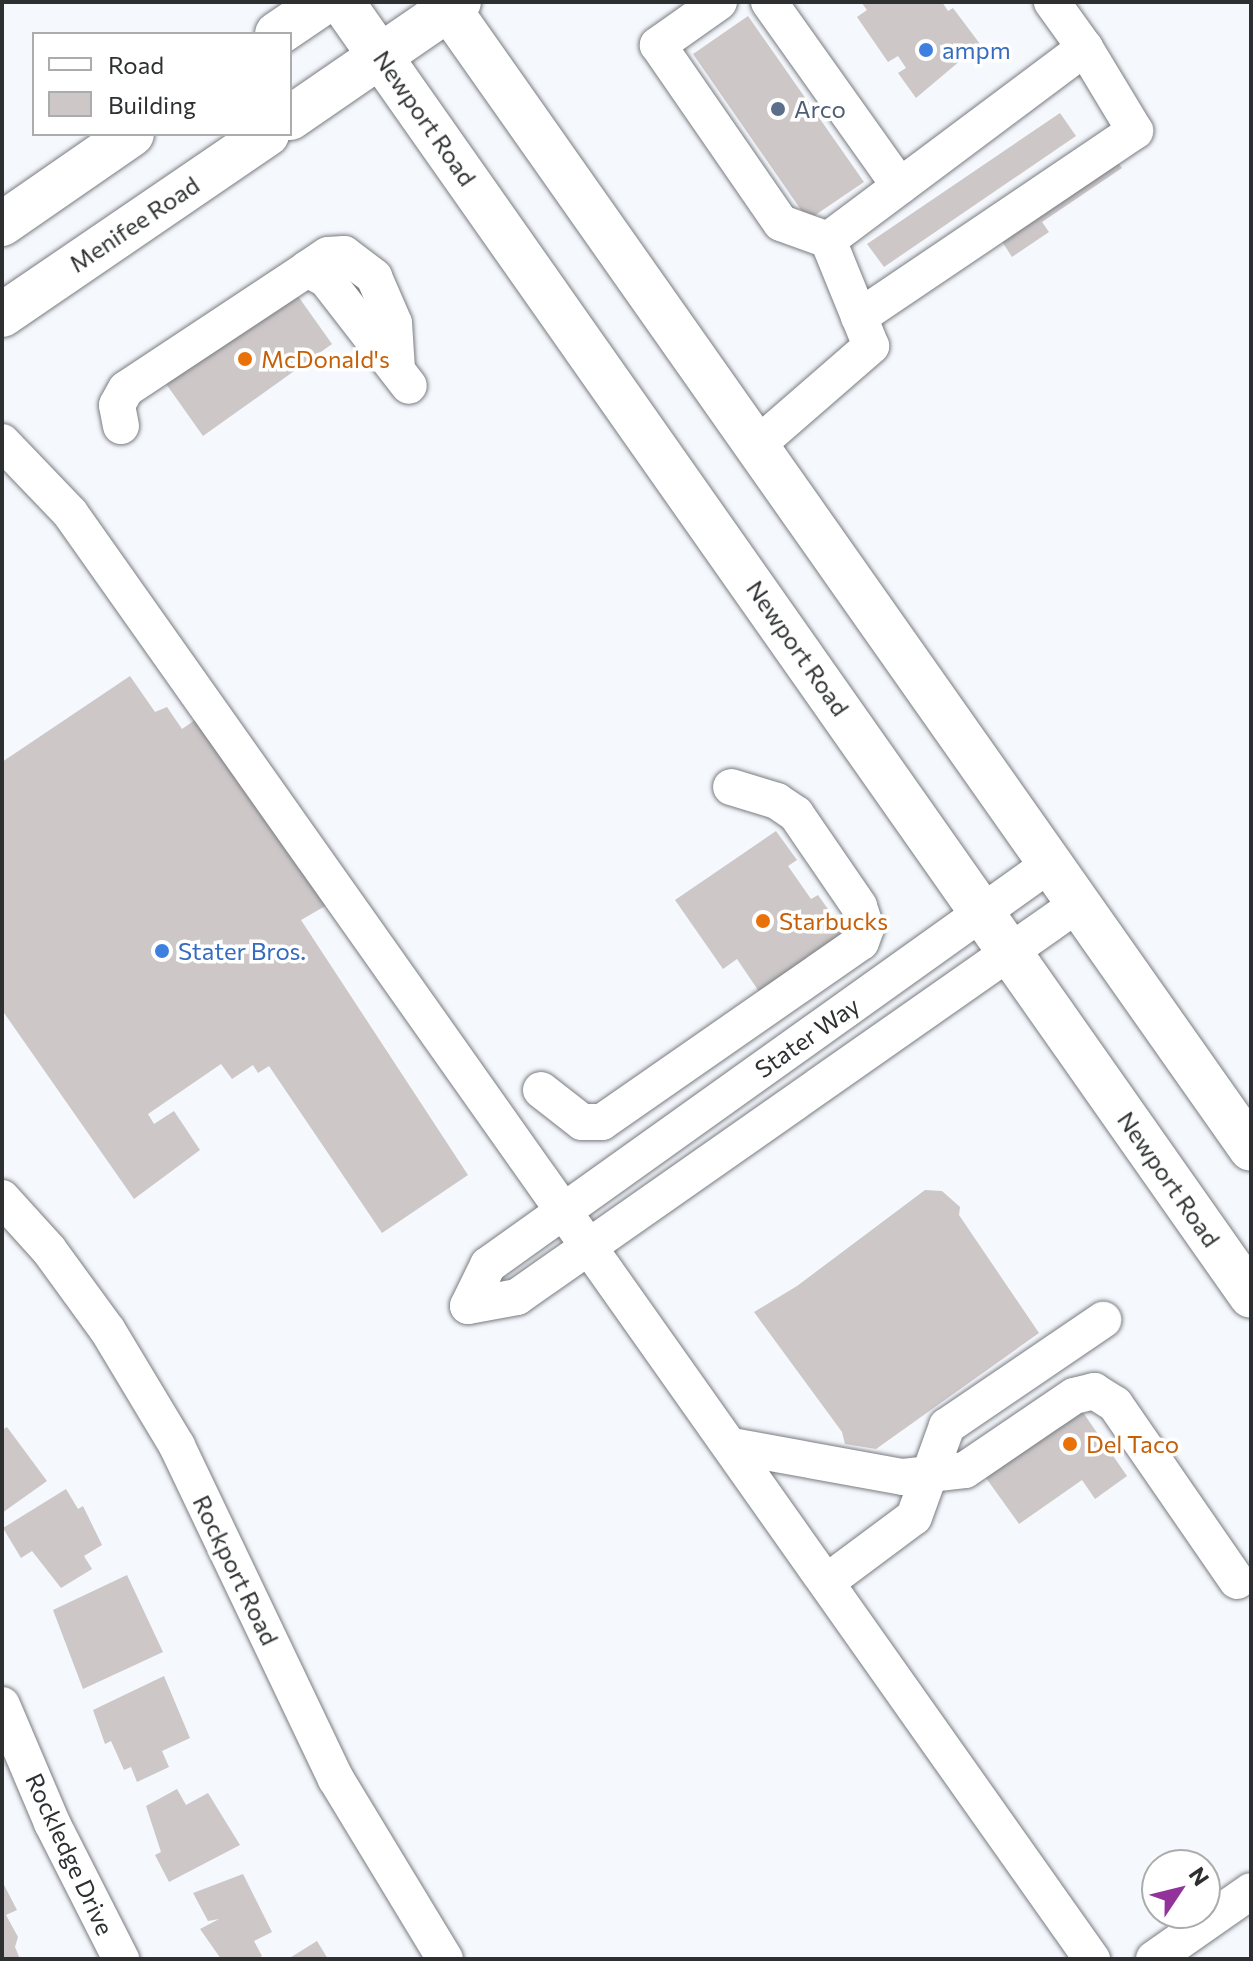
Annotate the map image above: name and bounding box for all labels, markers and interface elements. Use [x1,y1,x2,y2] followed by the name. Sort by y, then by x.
[32,32,292,136] legend
[942,36,1011,64] place label: ampm
[917,41,935,59] marker: ampm
[368,45,482,191] street label: Newport Road
[108,50,164,79] text: Road
[108,90,196,119] text: Building
[794,95,846,123] place label: Arco
[769,100,787,118] marker: Arco
[64,170,204,278] street label: Menifee Road
[261,345,390,373] place label: McDonald's
[236,350,254,368] marker: McDonald's
[741,575,855,721] street label: Newport Road
[779,907,888,935] place label: Starbucks
[754,912,772,930] marker: Starbucks
[178,937,306,965] place label: Stater Bros.
[153,942,171,960] marker: Stater Bros.
[749,991,865,1083] street label: Stater Way
[1112,1106,1226,1252] street label: Newport Road
[1086,1430,1179,1458] place label: Del Taco
[1061,1435,1079,1453] marker: Del Taco
[187,1490,285,1650] street label: Rockport Road
[20,1769,120,1939] street label: Rockledge Drive
[1141,1849,1221,1929] north arrow
[1184,1862,1215,1891] text: N

